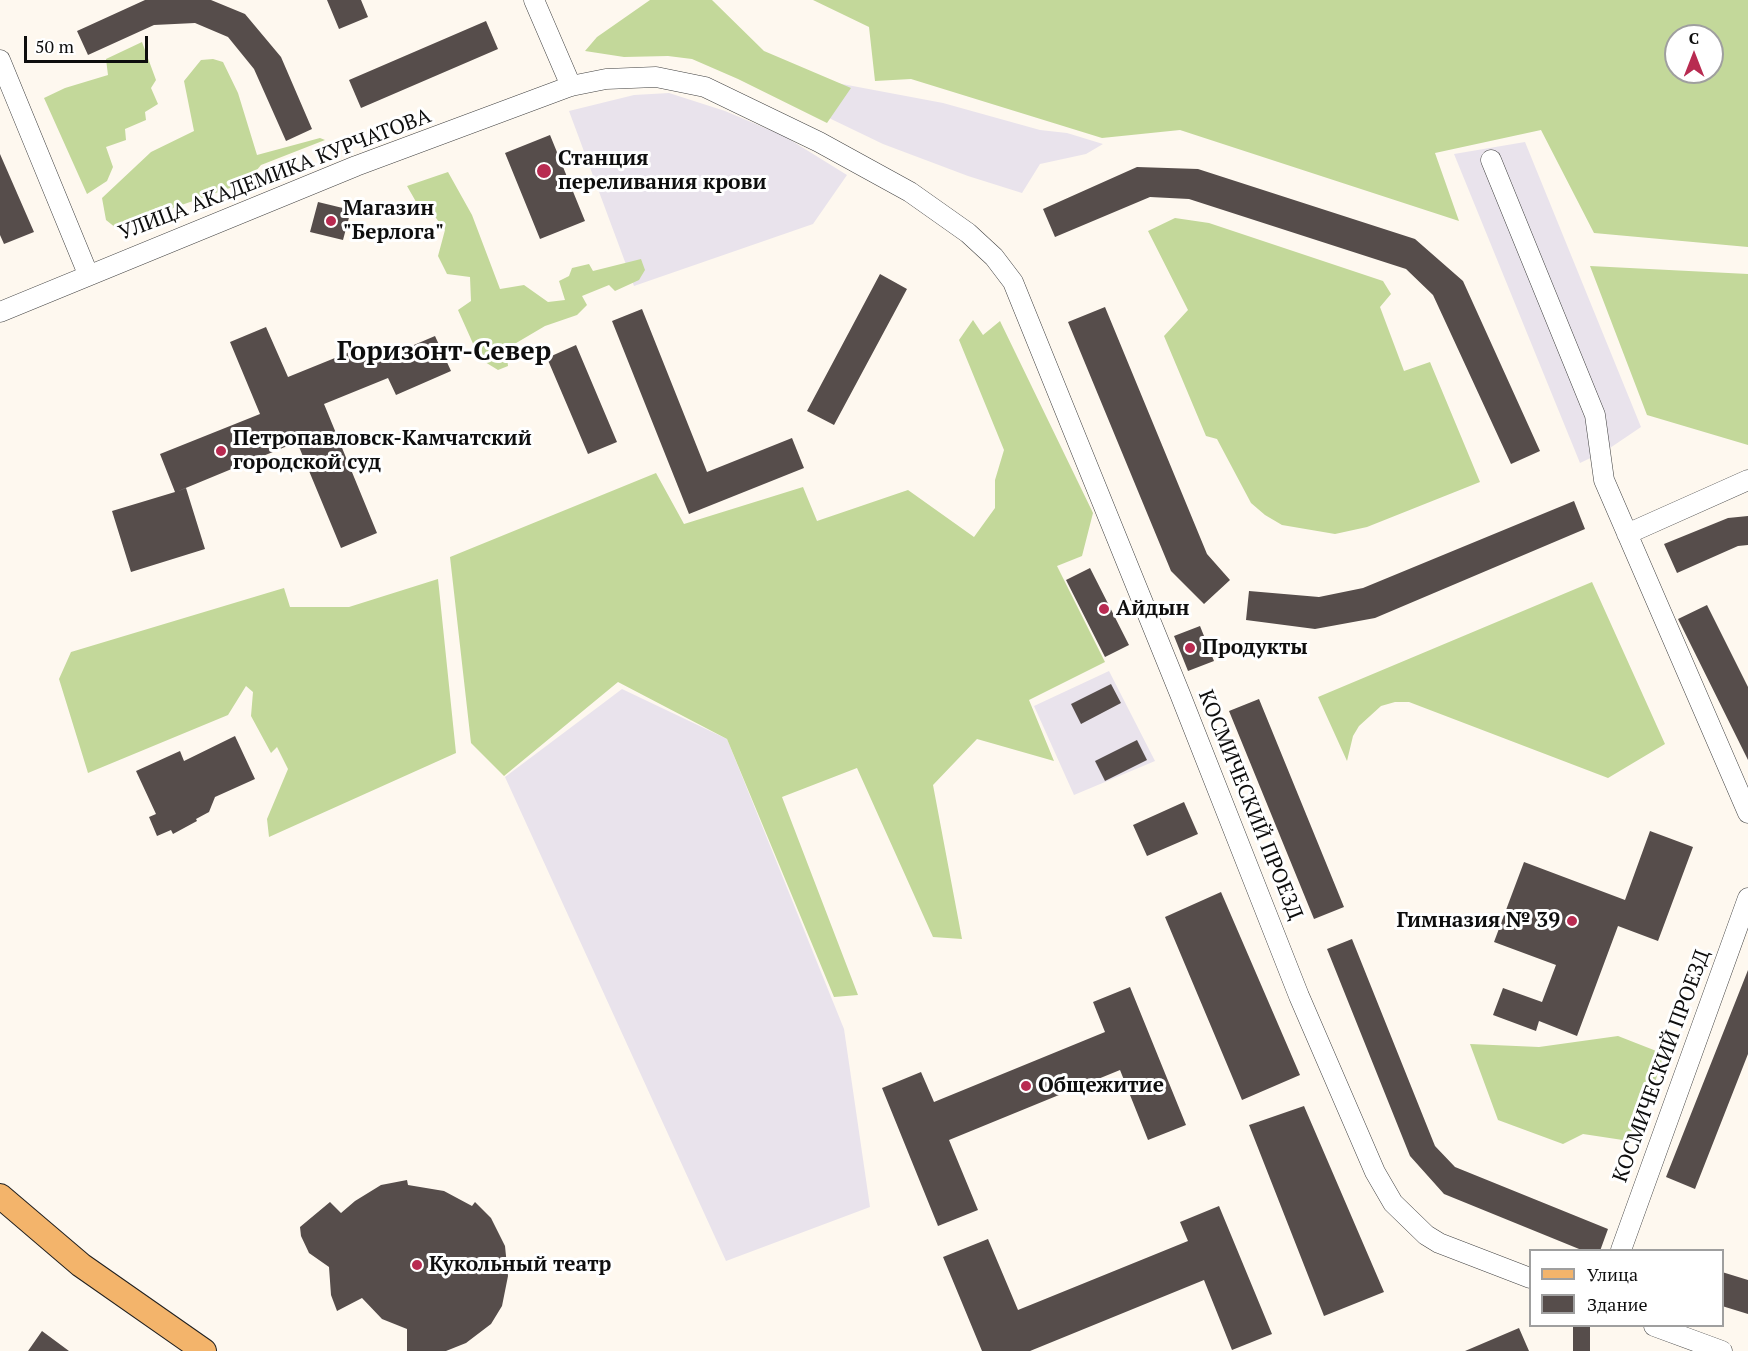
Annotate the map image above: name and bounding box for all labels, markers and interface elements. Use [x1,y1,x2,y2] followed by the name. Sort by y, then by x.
[27,24,152,62] scale bar
[1664,24,1724,84] north arrow
[1689,27,1699,49] text: С
[35,34,74,58] text: 50 m
[115,104,435,246] street label: УЛИЦА АКАДЕМИКА КУРЧАТОВА
[558,146,767,196] place label: Станция переливания крови
[535,162,553,180] marker: Станция переливания крови
[343,196,444,246] place label: Магазин "Берлога"
[324,214,338,228] marker: Магазин "Берлога"
[337,336,551,368] district label: Горизонт-Север
[233,426,532,476] place label: Петропавловск-Камчатский городской суд
[214,444,228,458] marker: Петропавловск-Камчатский городской суд
[1116,596,1189,622] place label: Айдын
[1097,602,1111,616] marker: Айдын
[1202,635,1308,661] place label: Продукты
[1183,641,1197,655] marker: Продукты
[1192,686,1308,924] street label: КОСМИЧЕСКИЙ ПРОЕЗД
[1396,908,1560,934] place label: Гимназия № 39
[1565,914,1579,928] marker: Гимназия № 39
[1608,946,1716,1186] street label: КОСМИЧЕСКИЙ ПРОЕЗД
[1038,1073,1164,1099] place label: Общежитие
[1019,1079,1033,1093] marker: Общежитие
[1529,1249,1724,1327] legend
[429,1252,611,1278] place label: Кукольный театр
[410,1258,424,1272] marker: Кукольный театр
[1587,1262,1638,1286] text: Улица
[1587,1292,1647,1316] text: Здание

